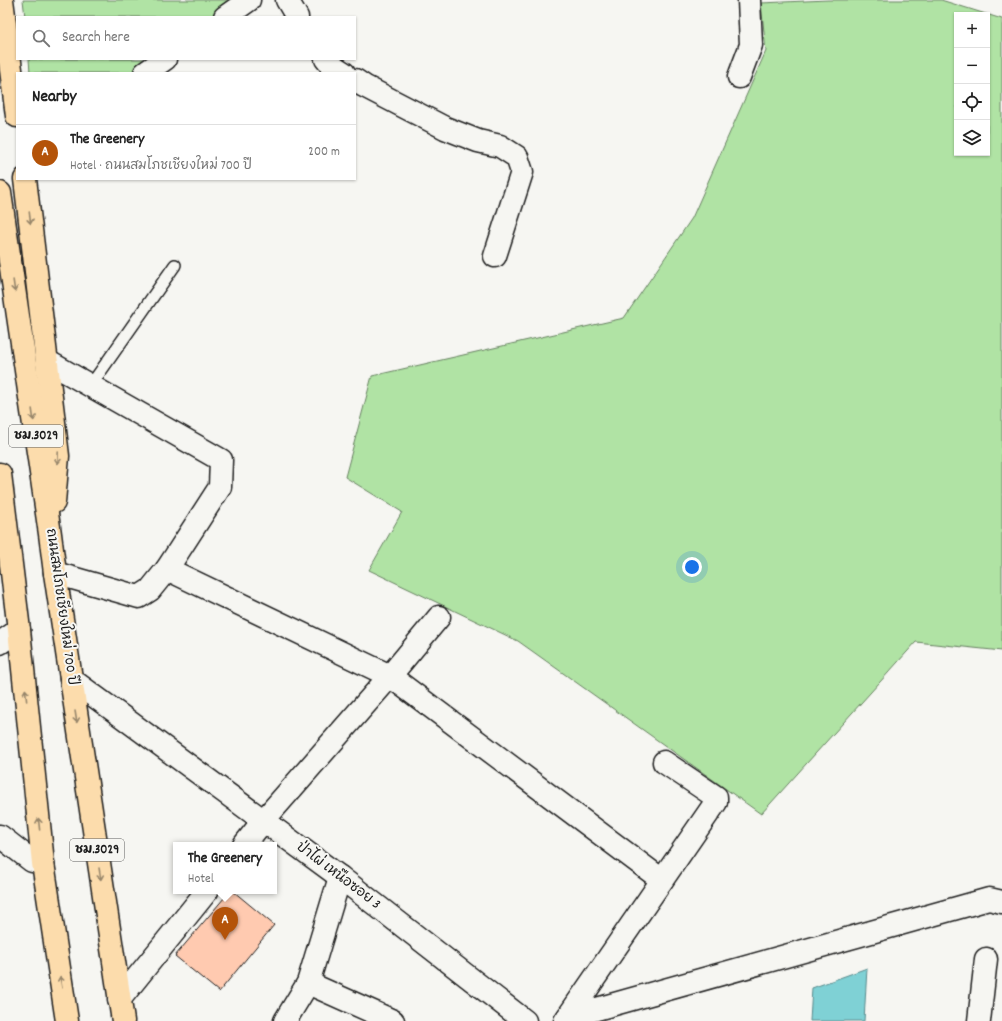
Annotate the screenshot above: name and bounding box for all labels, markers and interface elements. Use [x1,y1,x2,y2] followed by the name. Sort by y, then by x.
[954,12,990,156] map controls
[954,12,990,48] button: +
[16,16,356,60] search box
[30,27,52,49] icon: search
[62,27,130,49] text: Search here
[954,48,990,84] button: −
[954,84,990,120] button: locate
[32,86,76,110] text: Nearby
[954,120,990,156] button: layers
[70,129,144,151] text: The Greenery
[41,143,49,162] text: A
[308,143,340,162] text: 200 m
[70,157,252,176] text: Hotel · ถนนสมโภชเชียงใหม่ 700 ปี
[26,211,34,224] one-way arrow
[10,280,18,293] one-way arrow
[29,408,37,421] one-way arrow
[9,425,63,447] road number: ชม.3029
[54,451,61,464] one-way arrow
[40,527,83,687] street label: ถนนสมโภชเชียงใหม่ 700 ปี
[682,557,702,577] your location
[22,689,30,702] one-way arrow
[72,710,80,723] one-way arrow
[36,818,43,831] one-way arrow
[292,837,385,914] street label: ป่าไผ่ เหนือซอย 3
[70,839,124,861] road number: ชม.3029
[173,842,277,894] popup
[188,848,262,870] text: The Greenery
[96,867,104,880] one-way arrow
[188,870,214,889] text: Hotel
[212,907,238,940] pin: A
[57,976,65,989] one-way arrow

